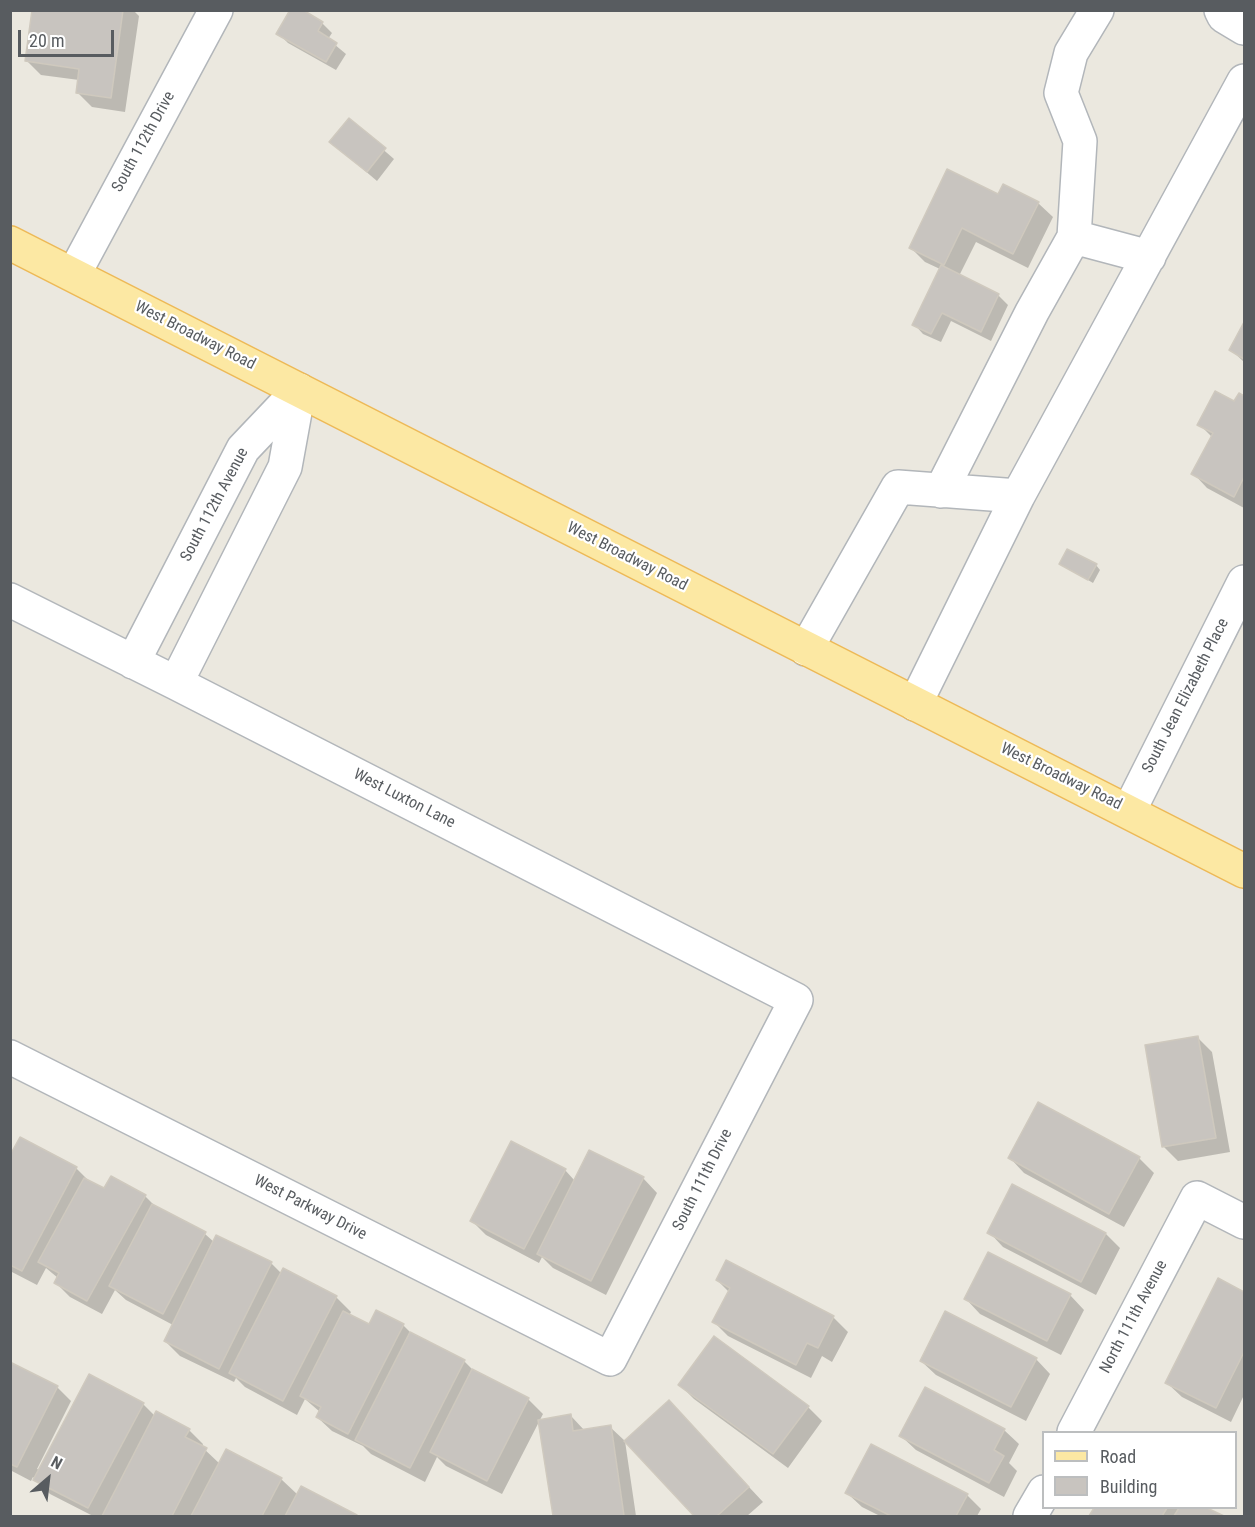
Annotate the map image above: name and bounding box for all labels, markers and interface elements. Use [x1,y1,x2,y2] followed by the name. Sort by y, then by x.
[21,18,117,56] scale bar
[29,30,64,51] text: 20 m
[108,88,180,196] street label: South 112th Drive
[132,297,258,375] street label: West Broadway Road
[177,445,253,565] street label: South 112th Avenue
[564,518,690,596] street label: West Broadway Road
[1139,615,1233,777] street label: South Jean Elizabeth Place
[997,739,1125,815] street label: West Broadway Road
[350,765,458,833] street label: West Luxton Lane
[669,1126,737,1234] street label: South 111th Drive
[250,1171,370,1245] street label: West Parkway Drive
[1096,1257,1172,1377] street label: North 111th Avenue
[1042,1431,1237,1509] legend
[1100,1446,1136,1467] text: Road
[18,1449,78,1509] north arrow
[48,1452,65,1473] text: N
[1100,1476,1157,1497] text: Building

